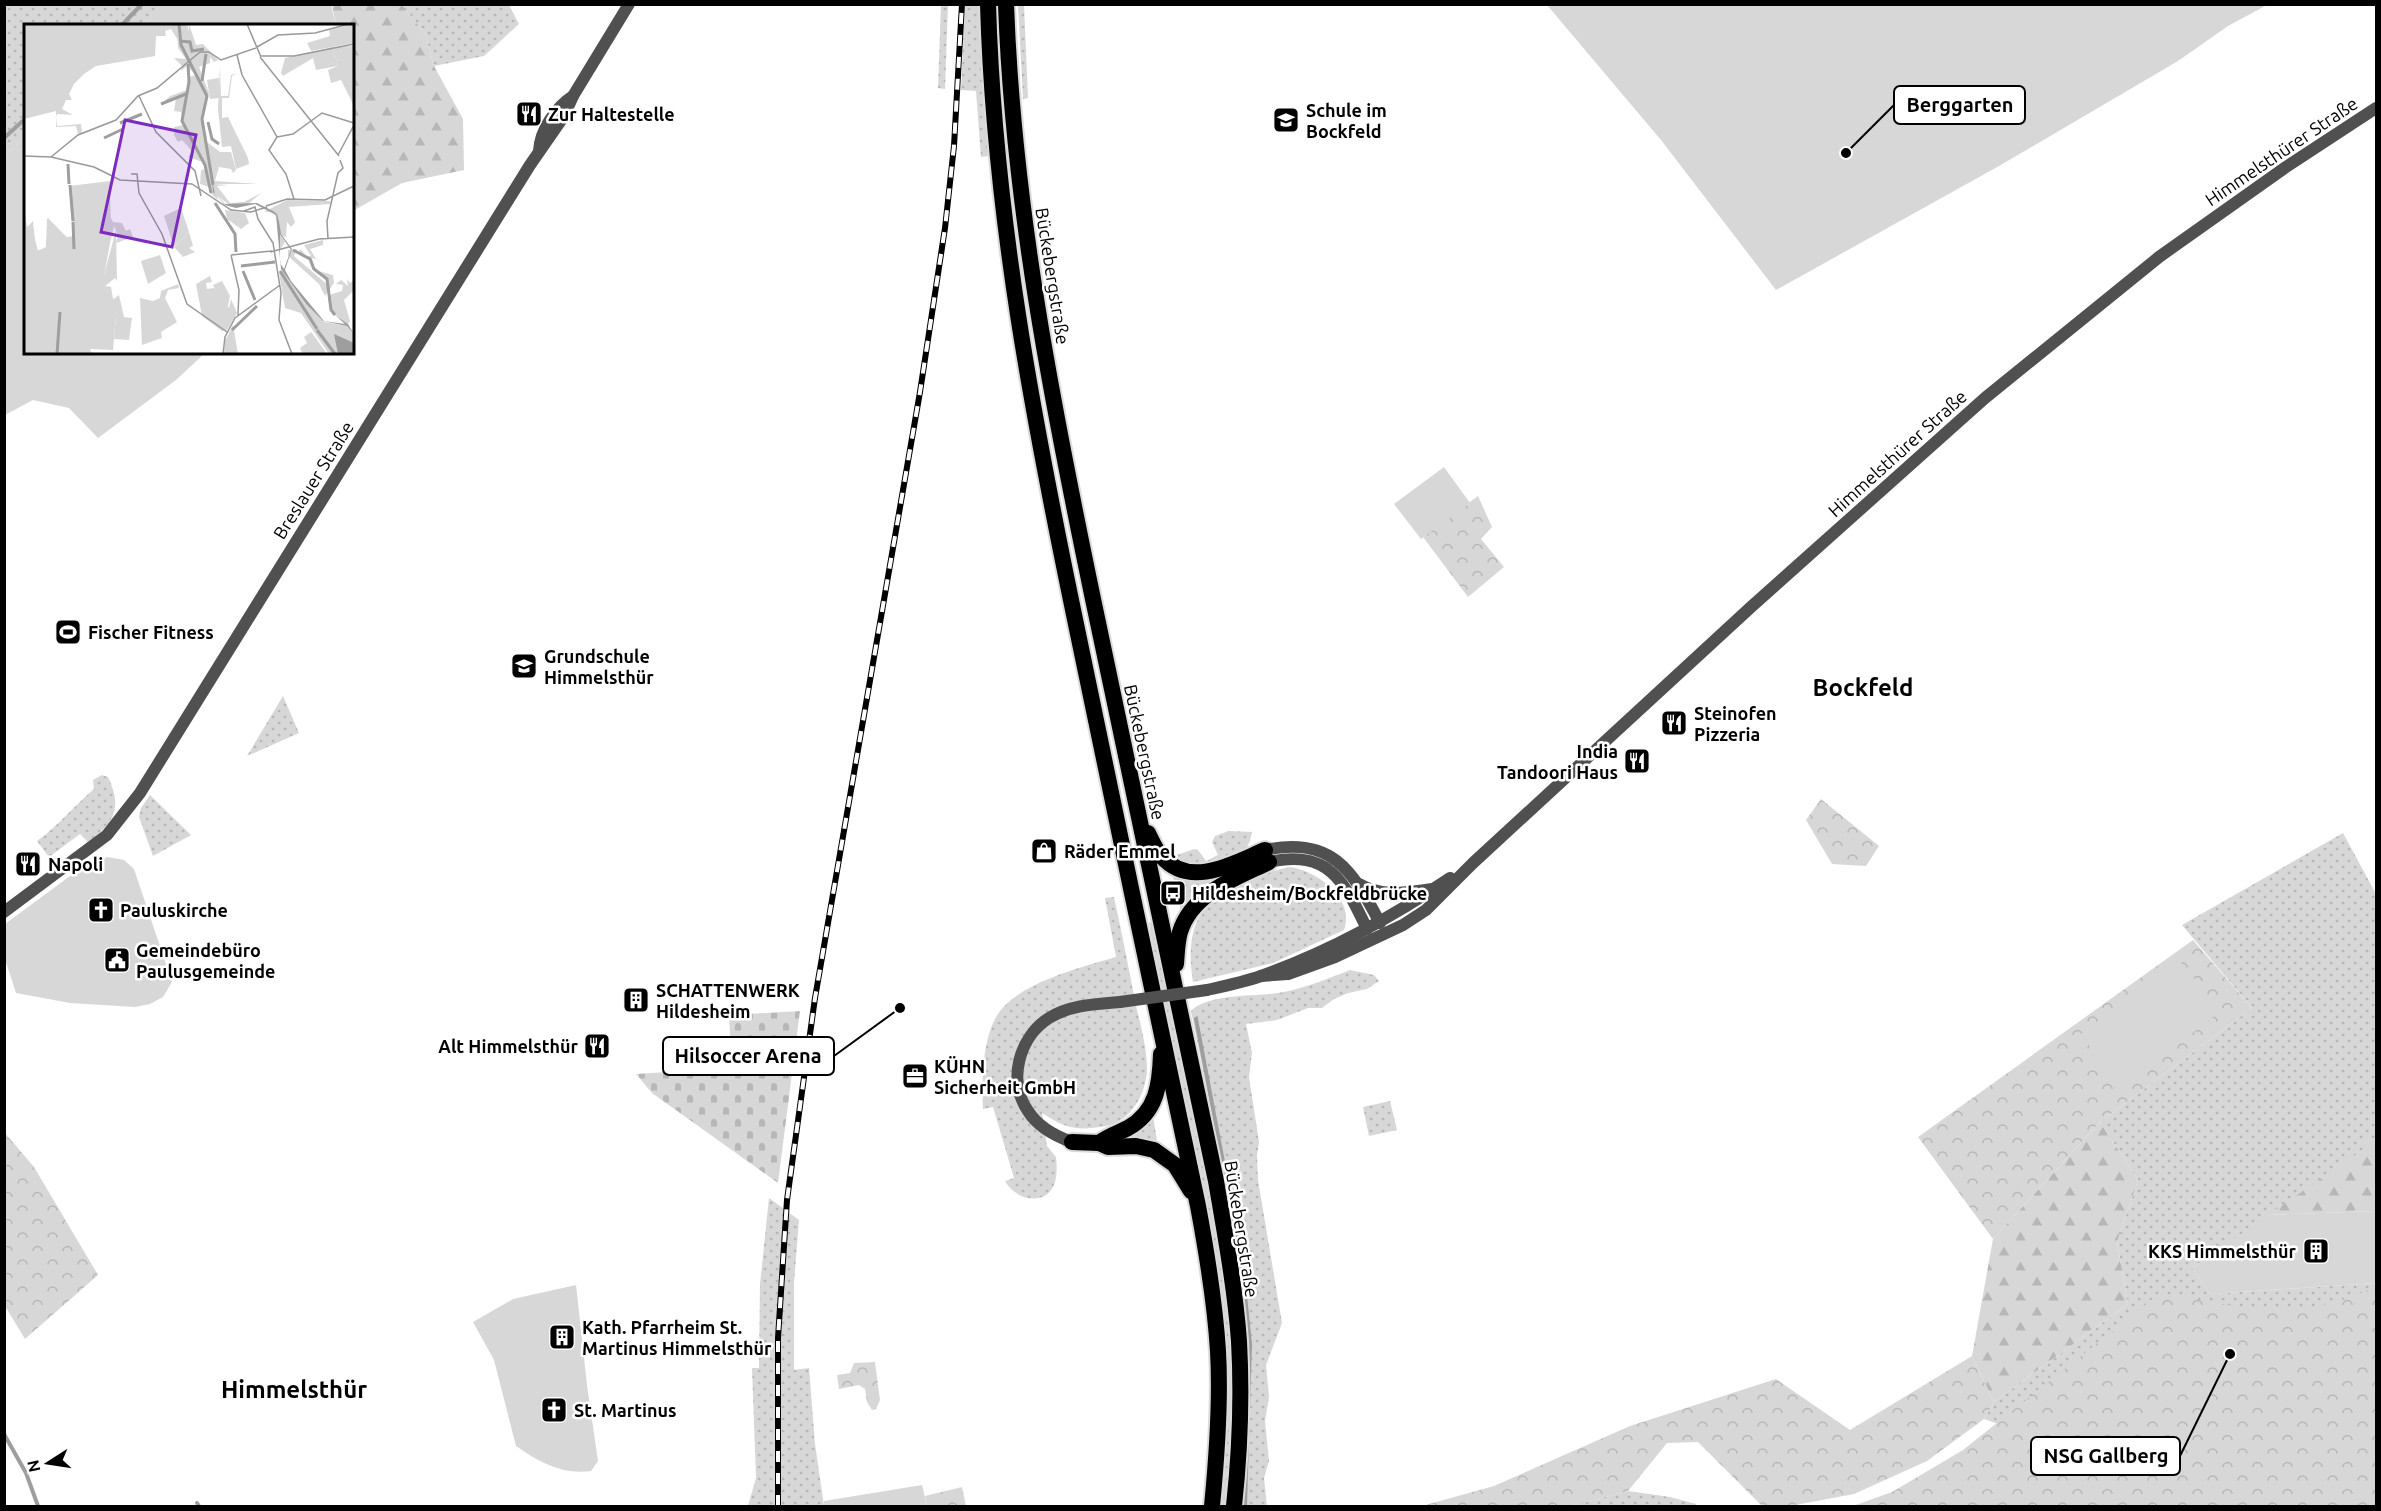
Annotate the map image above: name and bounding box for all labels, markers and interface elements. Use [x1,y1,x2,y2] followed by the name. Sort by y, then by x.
[24,24,354,354] inset map
[1894,86,2025,124] callout: Berggarten
[1906,93,2014,116] text: Berggarten
[2201,93,2361,209] street label: Himmelsthürer Straße
[514,99,544,129] restaurant icon: Zur Haltestelle
[1306,100,1387,141] place label: Schule im Bockfeld
[548,104,675,124] place label: Zur Haltestelle
[1271,105,1301,135] school or university icon: Schule im Bockfeld
[1032,206,1074,346] street label: Bückebergstraße
[1824,386,1970,520] street label: Himmelsthürer Straße
[269,418,357,542] street label: Breslauer Straße
[53,617,83,647] sports icon: Fischer Fitness
[88,622,214,642] place label: Fischer Fitness
[544,646,654,687] place label: Grundschule Himmelsthür
[509,651,539,681] school or university icon: Grundschule Himmelsthür
[1813,674,1913,701] district label: Bockfeld
[1121,682,1169,822] street label: Bückebergstraße
[1694,703,1777,744] place label: Steinofen Pizzeria
[1659,708,1689,738] restaurant icon: Steinofen Pizzeria
[1497,741,1618,782] place label: India Tandoori Haus
[1622,746,1652,776] restaurant icon: India Tandoori Haus
[1029,836,1059,866] shop icon: Räder Emmel
[1064,841,1176,861] place label: Räder Emmel
[13,849,43,879] restaurant icon: Napoli
[48,854,103,874] place label: Napoli
[1158,878,1188,908] bus stop icon: Hildesheim/Bockfeldbrücke
[1192,883,1427,903] place label: Hildesheim/Bockfeldbrücke
[86,895,116,925] church icon: Pauluskirche
[120,900,228,920] place label: Pauluskirche
[136,940,275,981] place label: Gemeindebüro Paulusgemeinde
[102,945,132,975] public building icon: Gemeindebüro Paulusgemeinde
[656,980,800,1021] place label: SCHATTENWERK Hildesheim
[621,985,651,1015] building icon: SCHATTENWERK Hildesheim
[582,1031,612,1061] restaurant icon: Alt Himmelsthür
[438,1036,579,1056] place label: Alt Himmelsthür
[663,1037,834,1075] callout: Hilsoccer Arena
[674,1044,822,1067] text: Hilsoccer Arena
[934,1056,1076,1097] place label: KÜHN Sicherheit GmbH
[900,1061,930,1091] office icon: KÜHN Sicherheit GmbH
[1221,1159,1263,1299] street label: Bückebergstraße
[2301,1236,2331,1266] building icon: KKS Himmelsthür
[2148,1241,2297,1261] place label: KKS Himmelsthür
[582,1317,772,1358] place label: Kath. Pfarrheim St. Martinus Himmelsthür
[547,1322,577,1352] building icon: Kath. Pfarrheim St. Martinus Himmelsthür
[221,1376,367,1403] district label: Himmelsthür
[539,1395,569,1425] church icon: St. Martinus
[574,1400,676,1420] place label: St. Martinus
[18,1433,78,1493] north arrow
[2031,1437,2180,1475] callout: NSG Gallberg
[2043,1444,2169,1467] text: NSG Gallberg
[23,1458,43,1474] text: N

